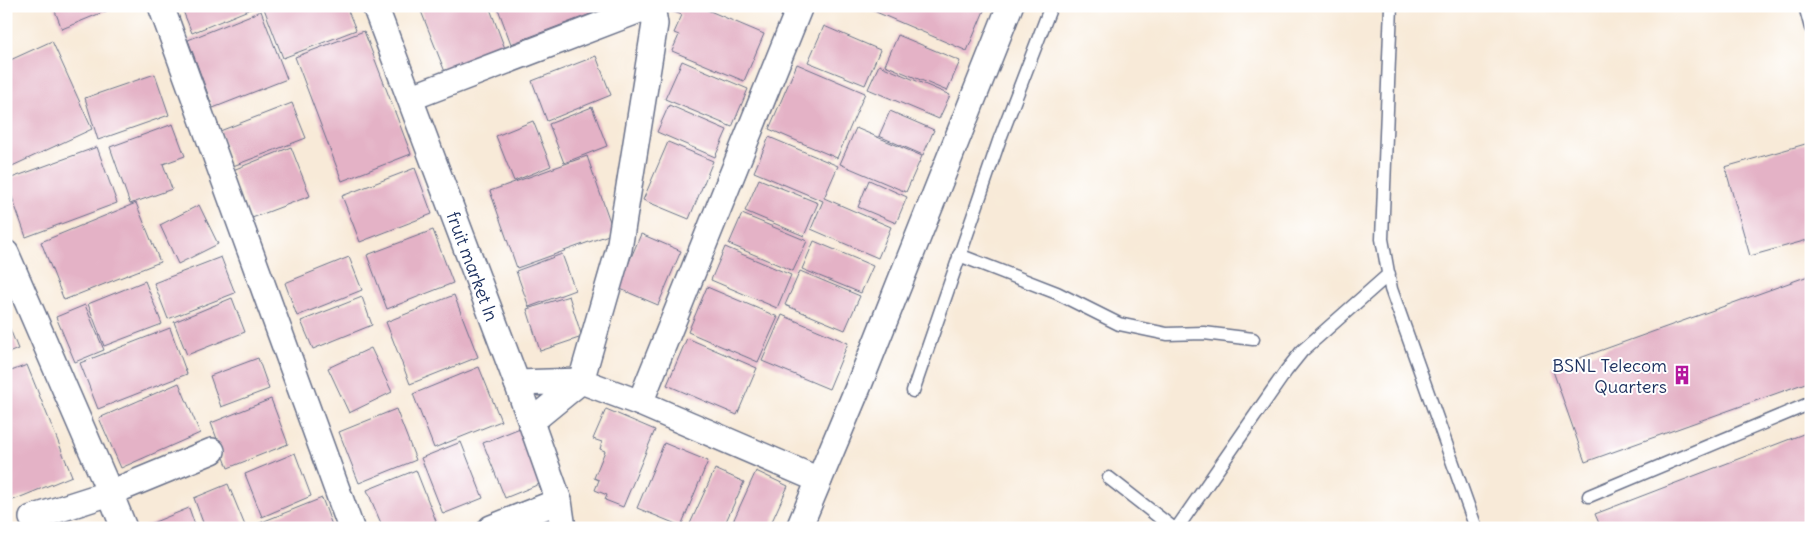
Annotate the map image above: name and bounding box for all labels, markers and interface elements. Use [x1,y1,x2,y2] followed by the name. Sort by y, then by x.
[442,208,504,324] street label: fruit market ln
[1552,354,1667,398] place label: BSNL Telecom Quarters
[1671,364,1693,386] building icon: BSNL Telecom Quarters

